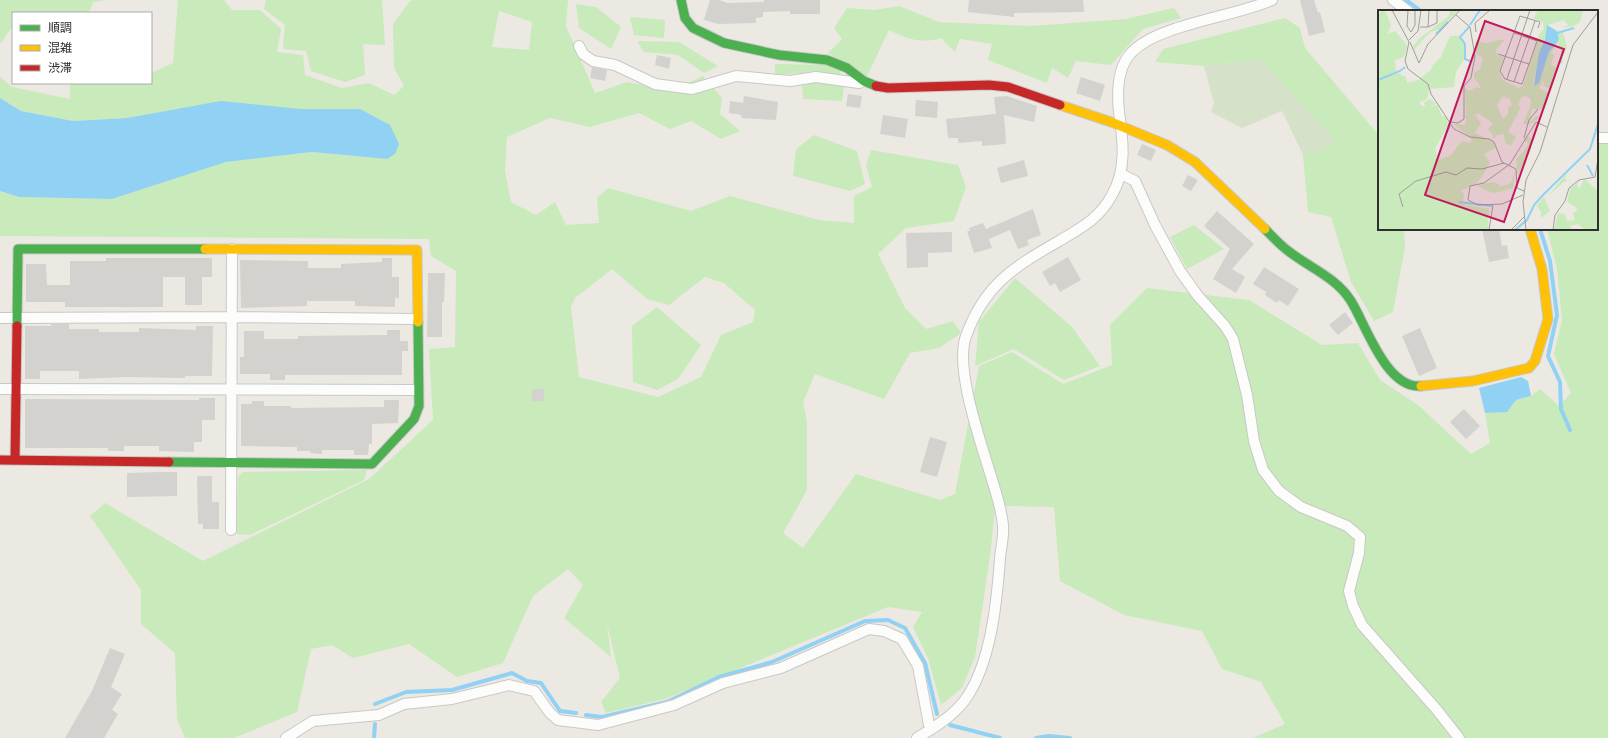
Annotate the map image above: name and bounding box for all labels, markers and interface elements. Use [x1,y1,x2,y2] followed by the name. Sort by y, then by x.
[1378,10,1598,230] inset map
[12,12,152,84] legend
[48,20,72,35] text: 順調
[48,40,72,55] text: 混雑
[48,60,72,75] text: 渋滞

